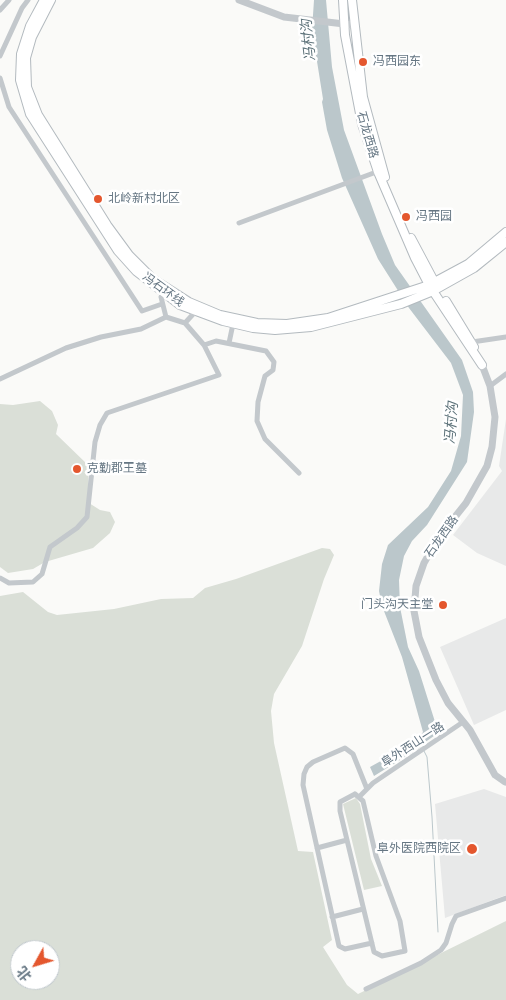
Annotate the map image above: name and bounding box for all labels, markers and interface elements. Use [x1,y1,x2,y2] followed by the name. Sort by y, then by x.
[298,18,320,62] water label: 冯村沟
[373,55,421,69] place label: 冯西园东
[357,56,369,68] marker: 冯西园东
[353,110,381,160] street label: 石龙西路
[108,192,180,206] place label: 北岭新村北区
[92,193,104,205] marker: 北岭新村北区
[416,210,452,224] place label: 冯西园
[400,211,412,223] marker: 冯西园
[139,270,187,310] street label: 冯石环线
[442,401,462,445] water label: 冯村沟
[87,462,147,476] place label: 克勤郡王墓
[71,463,83,475] marker: 克勤郡王墓
[422,513,462,561] street label: 石龙西路
[361,598,433,612] place label: 门头沟天主堂
[437,599,449,611] marker: 门头沟天主堂
[379,719,447,771] street label: 阜外西山一路
[377,842,461,856] place label: 阜外医院西院区
[465,842,479,856] marker: 阜外医院西院区
[10,940,60,990] north arrow
[13,963,36,985] text: 北

